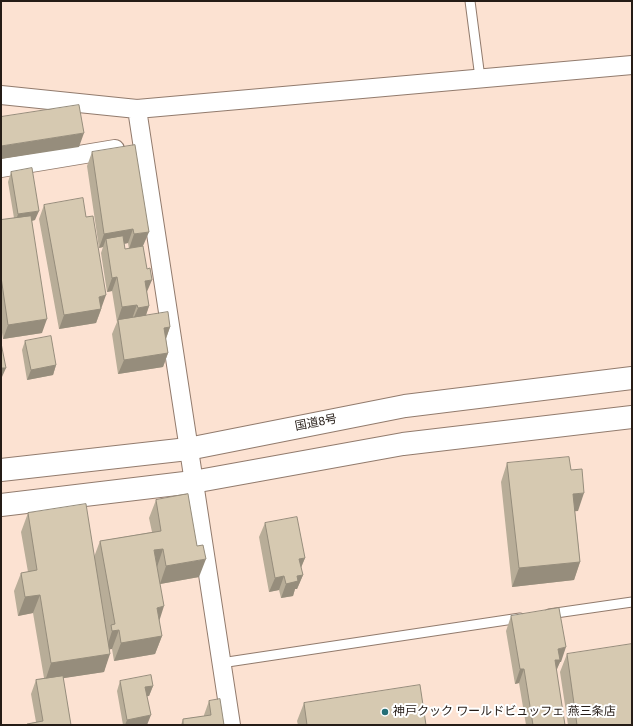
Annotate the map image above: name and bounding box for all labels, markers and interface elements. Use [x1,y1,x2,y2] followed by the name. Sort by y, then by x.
[294,412,338,434] street label: 国道8号
[393,705,616,719] place label: 神戸クック ワールドビュッフェ 燕三条店
[380,707,390,717] marker: 神戸クック ワールドビュッフェ 燕三条店

